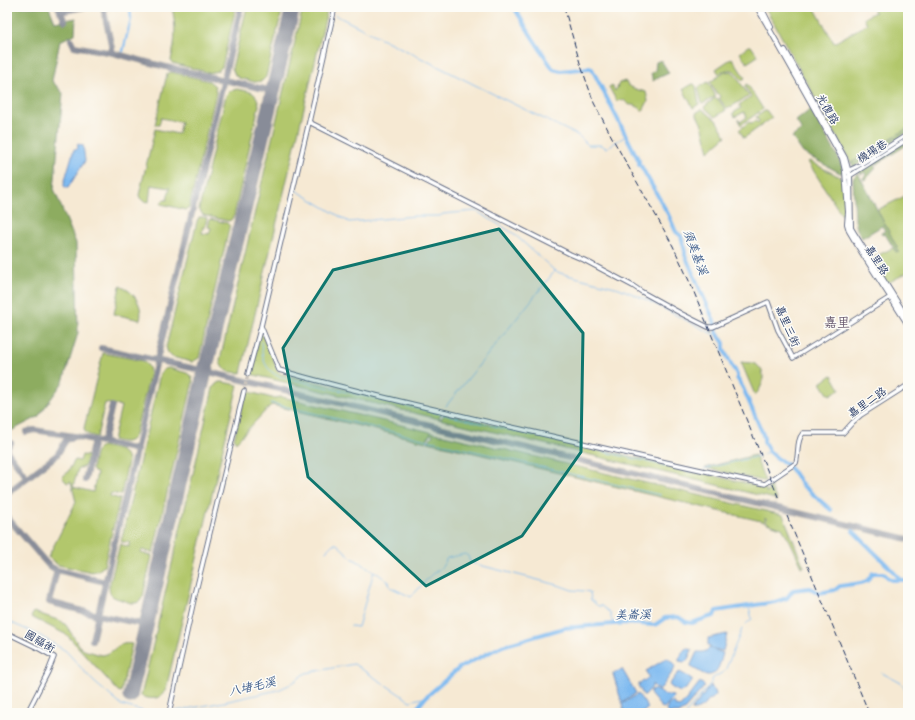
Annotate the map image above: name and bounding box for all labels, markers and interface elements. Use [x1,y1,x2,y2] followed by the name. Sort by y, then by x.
[814,91,842,127] street label: 光復路
[854,136,890,166] street label: 機場巷
[680,227,712,278] water label: 須美基溪
[862,242,892,278] street label: 嘉里路
[773,303,804,350] street label: 嘉里三街
[824,314,850,331] district label: 嘉里
[845,384,889,420] street label: 嘉里二路
[615,606,652,622] water label: 美崙溪
[22,627,59,656] street label: 國福街
[227,673,278,699] water label: 八堵毛溪

